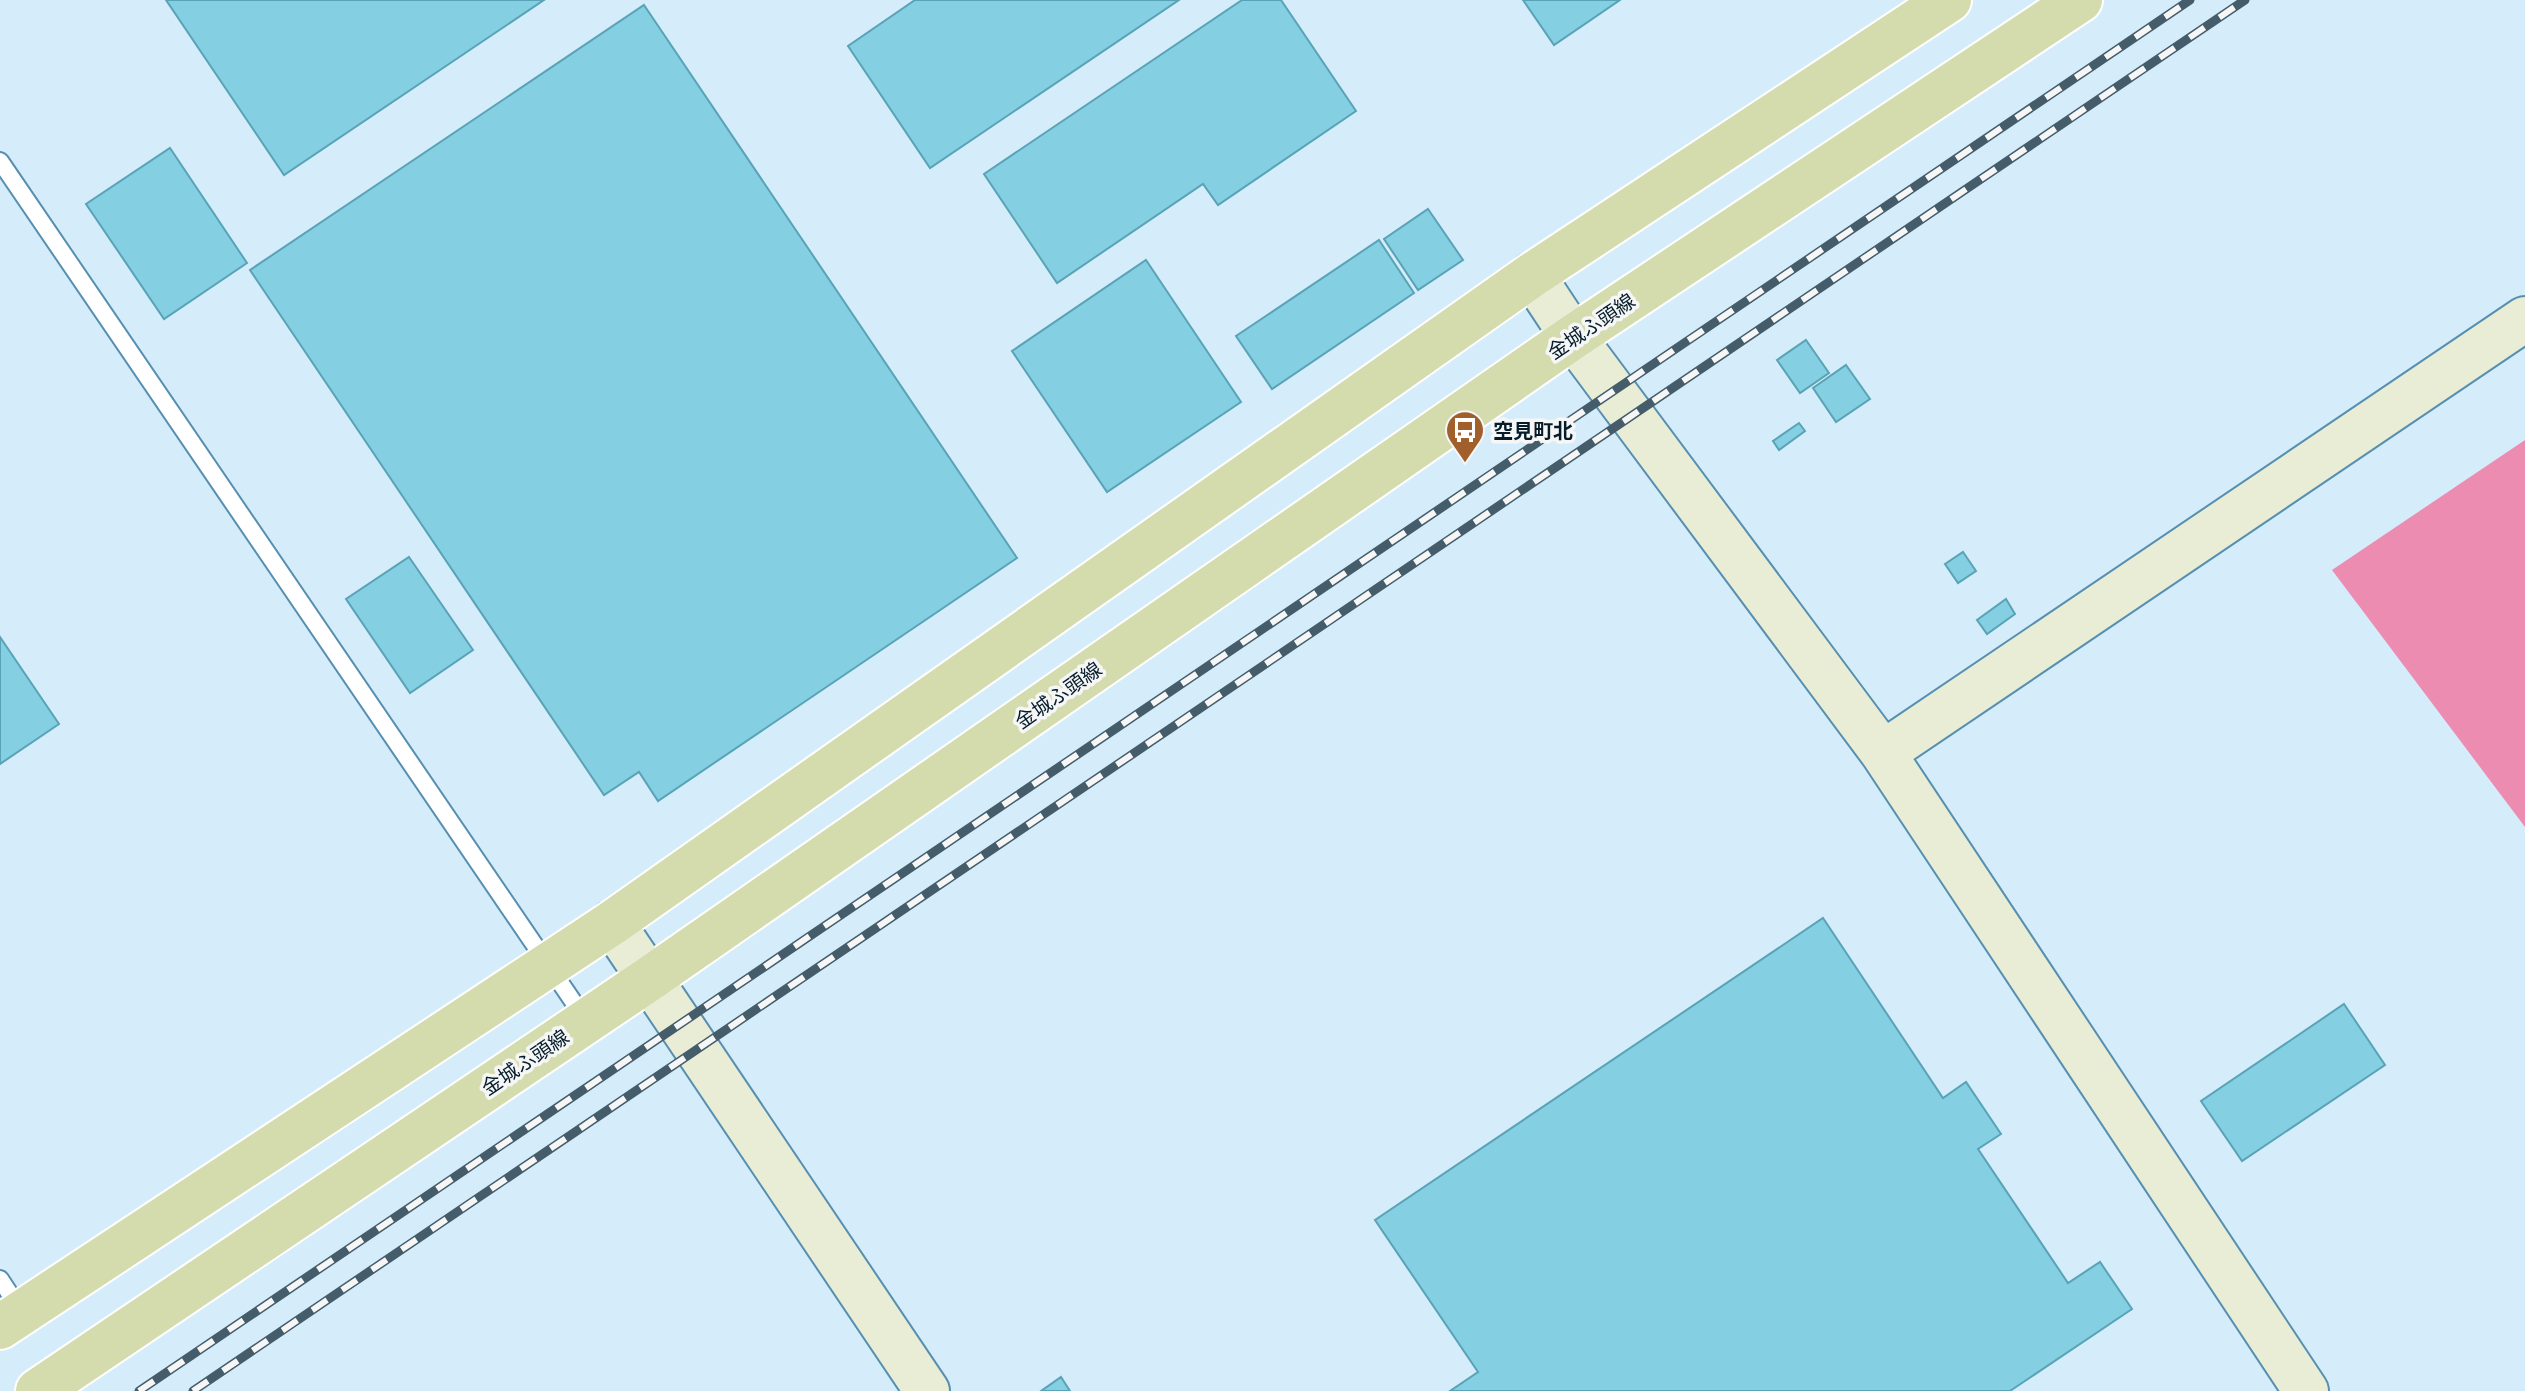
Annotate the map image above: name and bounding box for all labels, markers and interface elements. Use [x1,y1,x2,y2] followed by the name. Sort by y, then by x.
[1543,288,1639,364] street label: 金城ふ頭線
[1444,409,1486,464] bus stop icon: 空見町北
[1493,418,1573,443] place label: 空見町北
[1010,656,1106,734] street label: 金城ふ頭線
[477,1024,573,1100] street label: 金城ふ頭線

